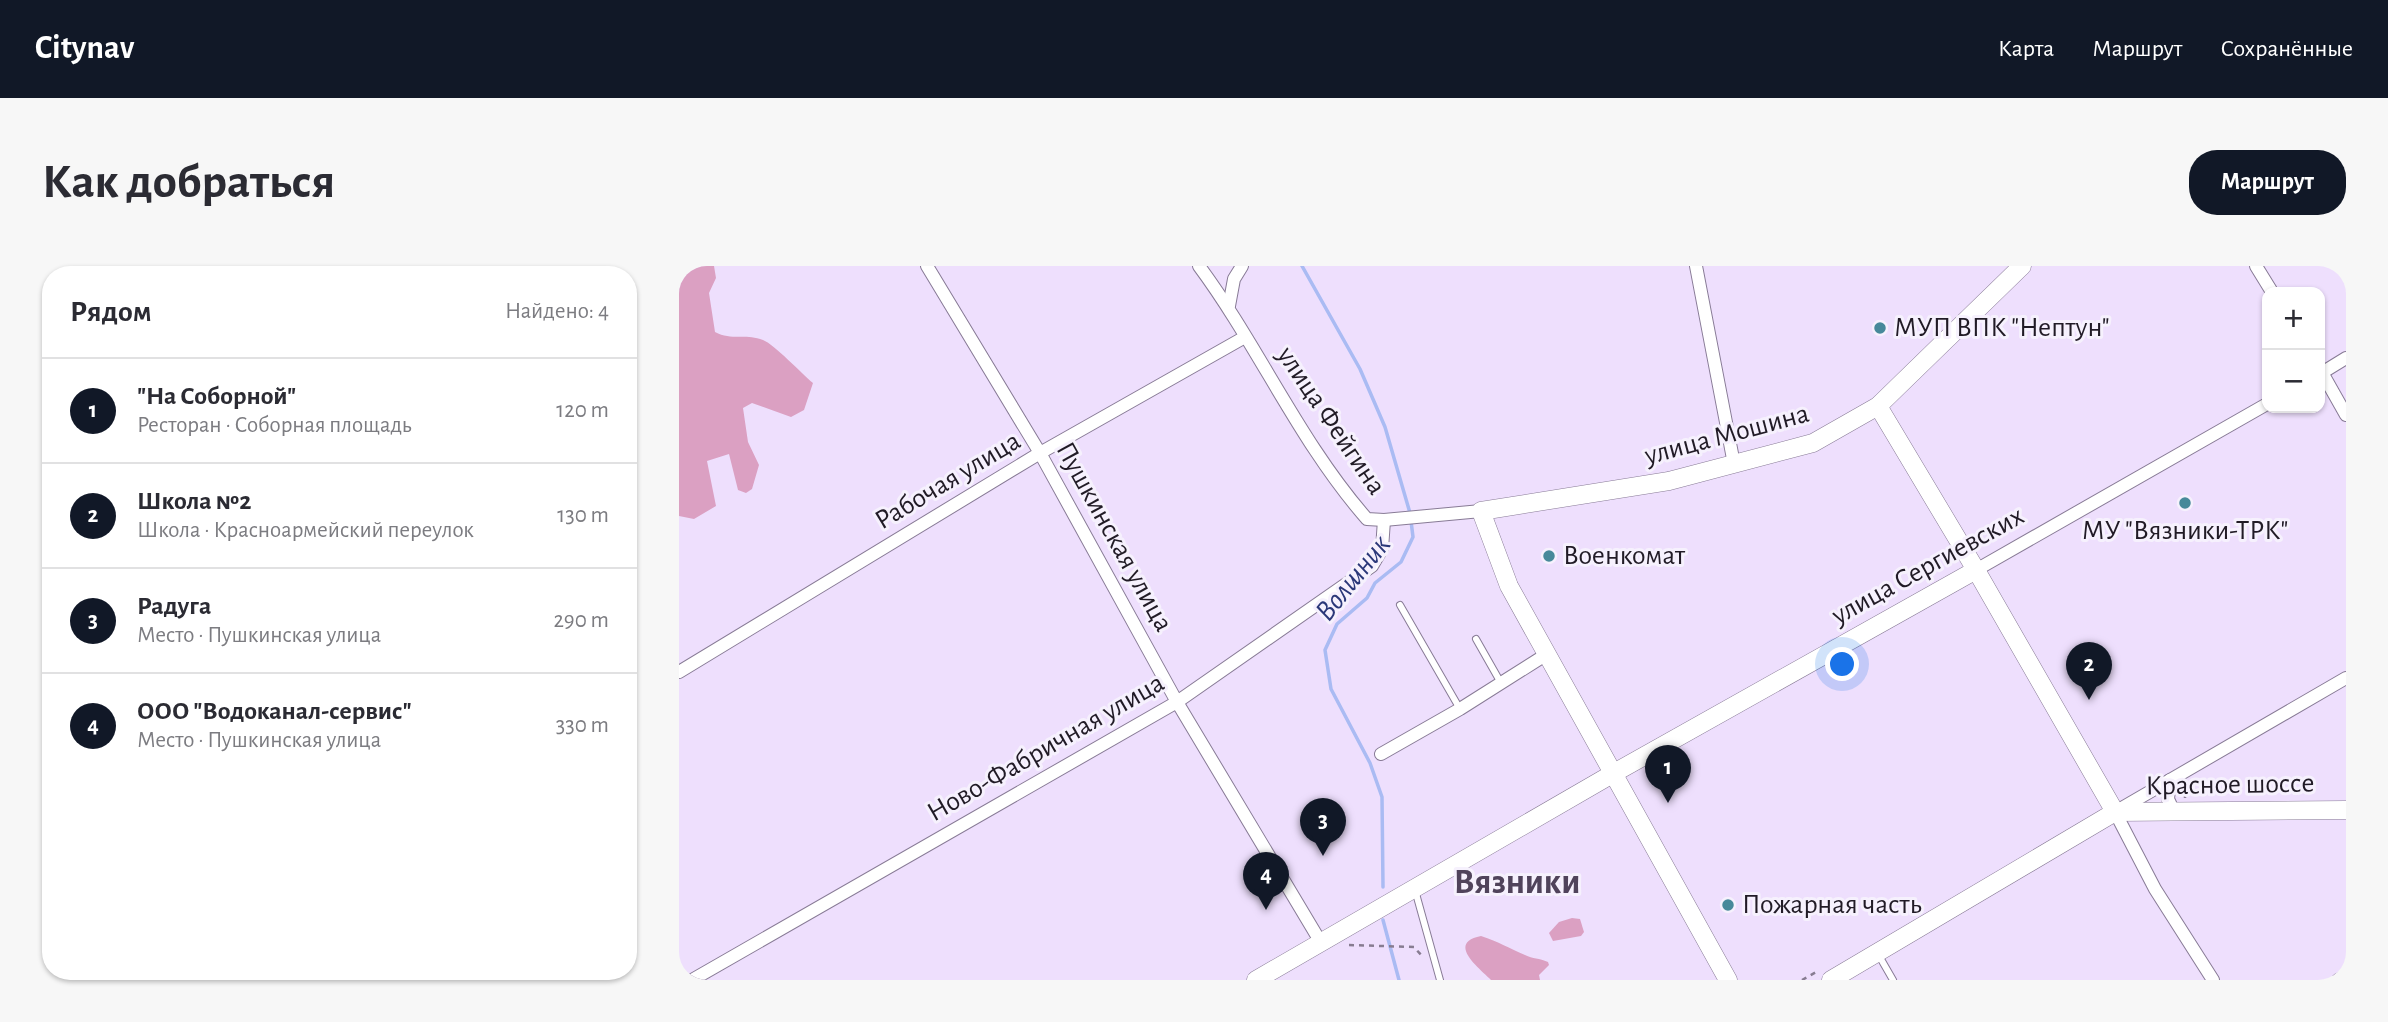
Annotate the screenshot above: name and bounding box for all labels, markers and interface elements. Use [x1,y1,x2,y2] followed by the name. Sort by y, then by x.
[35,32,134,65] text: Citynav
[1998,37,2054,61] text: Карта
[2092,37,2182,61] text: Маршрут
[2220,37,2353,61] text: Сохранённые
[2189,150,2346,215] button: Маршрут
[42,158,335,207] text: Как добраться
[2262,287,2325,413] map controls
[2262,287,2325,350] button: +
[70,297,152,327] text: Рядом
[505,300,609,323] text: Найдено: 4
[1894,314,2110,342] place label: МУП ВПК "Нептун"
[1872,320,1888,336] marker: МУП ВПК "Нептун"
[1271,341,1391,500] street label: улица Фейгина
[2262,350,2325,413] button: −
[137,383,296,409] text: "На Соборной"
[89,399,97,422] text: 1
[556,399,609,422] text: 120 m
[1641,400,1812,471] street label: улица Мошина
[137,414,412,437] text: Ресторан · Соборная площадь
[870,427,1026,535] street label: Рабочая улица
[1050,438,1178,637] street label: Пушкинская улица
[137,488,251,514] text: Школа №2
[2177,495,2193,511] marker: МУ "Вязники-ТРК"
[1826,502,2029,631] street label: улица Сергиевских
[88,504,98,527] text: 2
[557,504,609,527] text: 130 m
[2082,517,2288,545] place label: МУ "Вязники-ТРК"
[137,519,474,542] text: Школа · Красноармейский переулок
[1310,529,1397,626] water label: Волшник
[1563,542,1686,570] place label: Военкомат
[1541,548,1557,564] marker: Военкомат
[137,593,211,619] text: Радуга
[88,609,98,632] text: 3
[553,609,609,632] text: 290 m
[137,624,381,647] text: Место · Пушкинская улица
[2066,642,2112,700] pin: 2
[1825,647,1859,681] your location
[923,669,1169,827] street label: Ново-Фабричная улица
[137,698,412,724] text: ООО "Водоканал-сервис"
[87,714,99,737] text: 4
[556,714,609,737] text: 330 m
[137,729,381,752] text: Место · Пушкинская улица
[1645,745,1691,803] pin: 1
[2145,770,2315,800] street label: Красное шоссе
[1300,798,1346,856] pin: 3
[1243,852,1289,910] pin: 4
[1454,865,1580,900] district label: Вязники
[1742,891,1922,919] place label: Пожарная часть
[1720,897,1736,913] marker: Пожарная часть

